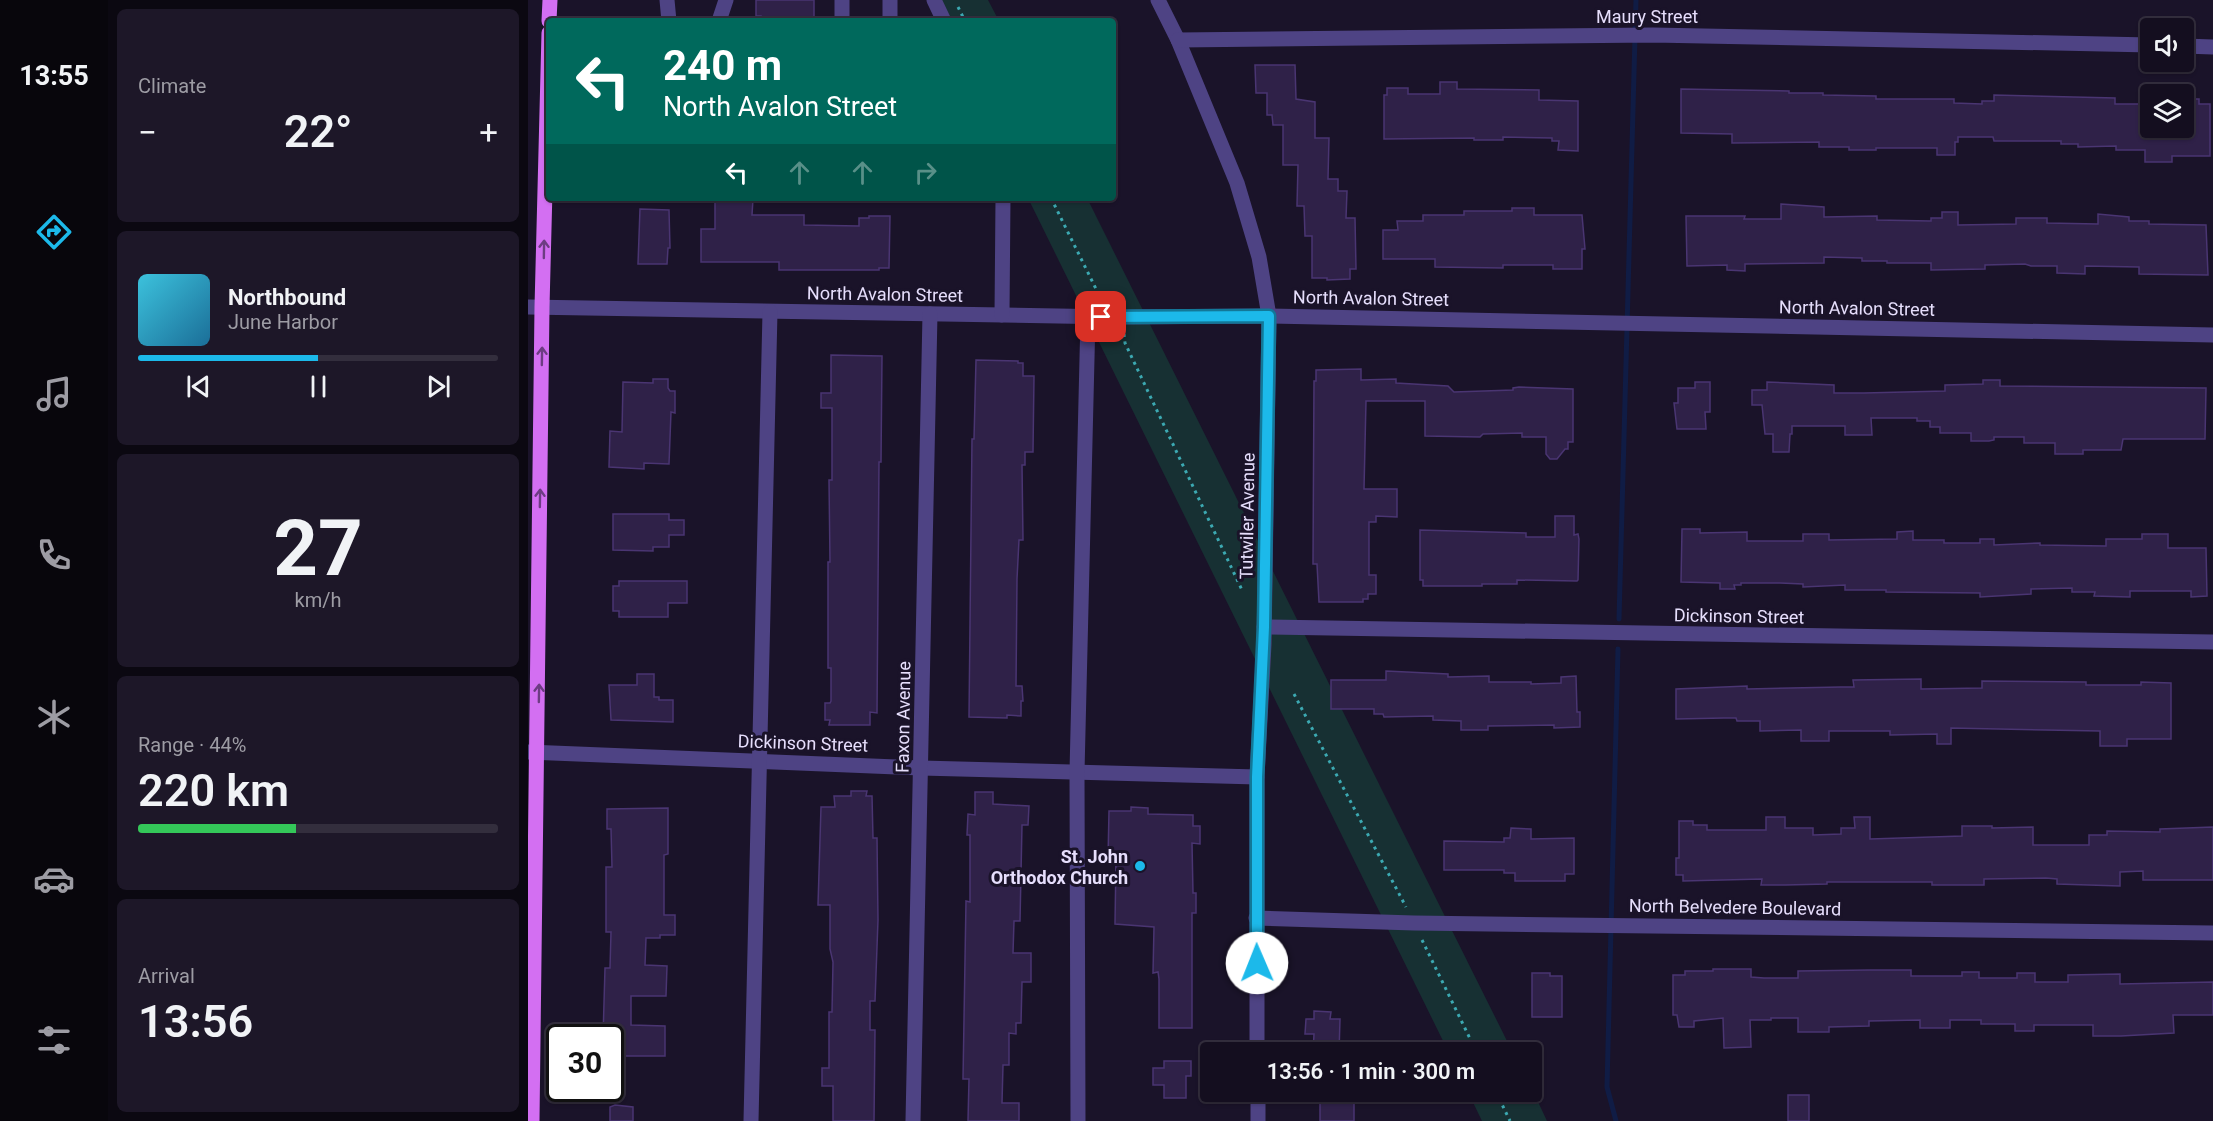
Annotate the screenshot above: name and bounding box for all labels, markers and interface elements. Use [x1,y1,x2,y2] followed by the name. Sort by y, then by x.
[1596,6,1698,27] street label: Maury Street
[2140,18,2194,138] map controls
[2140,18,2194,72] button: sound
[663,41,782,90] text: 240 m
[564,42,642,120] icon: left
[19,60,89,92] text: 13:55
[138,74,206,98] text: Climate
[2140,84,2194,138] button: layers
[663,91,897,123] text: North Avalon Street
[284,105,352,158] text: 22°
[138,113,157,152] text: −
[479,113,498,152] text: +
[720,156,753,189] icon: left
[783,156,816,189] icon: ahead
[846,156,879,189] icon: ahead
[909,156,942,189] icon: right
[33,211,75,253] icon: directions
[538,239,549,259] one-way arrow
[807,282,963,306] street label: North Avalon Street
[228,285,346,310] text: Northbound
[1293,286,1449,310] street label: North Avalon Street
[1075,291,1126,342] pin
[1779,296,1935,320] street label: North Avalon Street
[1084,300,1117,333] icon: arrive
[228,310,338,334] text: June Harbor
[536,347,548,367] one-way arrow
[182,370,215,403] icon: previous
[302,370,335,403] icon: pause
[422,370,455,403] icon: next
[33,373,75,415] icon: music
[1235,452,1259,580] street label: Tutwiler Avenue
[534,489,546,509] one-way arrow
[273,503,363,594] text: 27
[33,534,75,576] icon: phone
[295,588,341,612] text: km/h
[1674,604,1805,628] street label: Dickinson Street
[892,661,914,773] street label: Faxon Avenue
[533,684,545,704] one-way arrow
[33,696,75,738] icon: climate
[737,730,869,756] street label: Dickinson Street
[138,733,246,757] text: Range · 44%
[138,764,289,817] text: 220 km
[991,846,1128,888] place label: St. John Orthodox Church
[33,858,75,900] icon: car
[1133,859,1147,873] marker: St. John Orthodox Church
[1629,895,1841,919] street label: North Belvedere Boulevard
[1225,931,1289,995] position arrow
[138,964,195,988] text: Arrival
[138,995,253,1048] text: 13:56
[33,1019,75,1061] icon: filters
[546,1024,624,1102] speed limit sign: 30
[1267,1059,1475,1084] text: 13:56 · 1 min · 300 m

